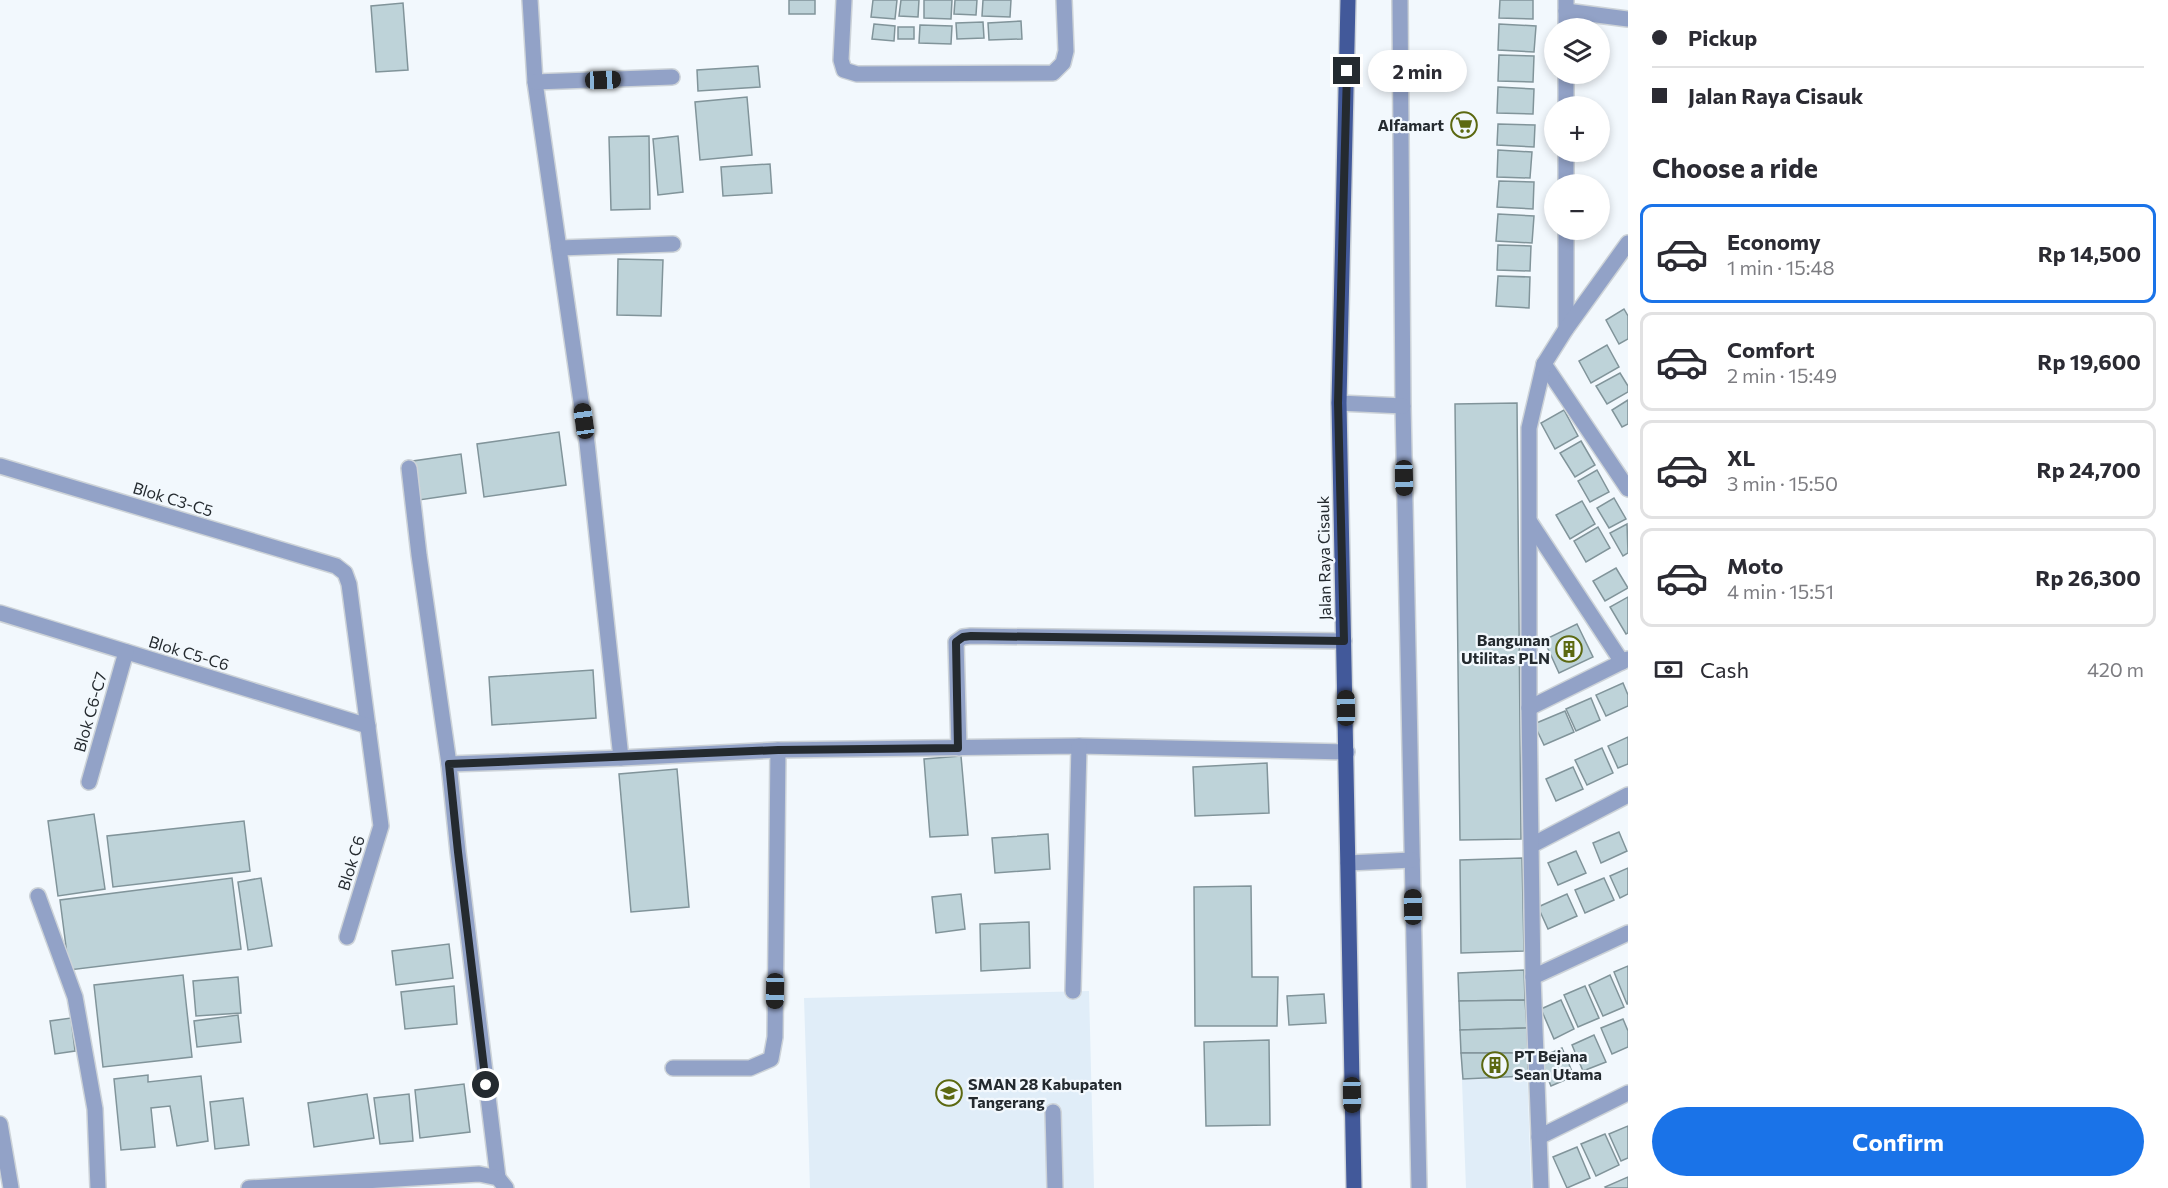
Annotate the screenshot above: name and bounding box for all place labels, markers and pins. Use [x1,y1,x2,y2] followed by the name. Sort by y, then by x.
[1449,110,1479,140] supermarket icon: Alfamart
[1378,115,1444,134] place label: Alfamart
[1461,630,1550,667] place label: Bangunan Utilitas PLN
[1554,634,1584,664] building icon: Bangunan Utilitas PLN
[1514,1046,1602,1083] place label: PT Bejana Sean Utama
[1480,1050,1510,1080] building icon: PT Bejana Sean Utama
[968,1074,1122,1111] place label: SMAN 28 Kabupaten Tangerang
[934,1078,964,1108] school or university icon: SMAN 28 Kabupaten Tangerang

